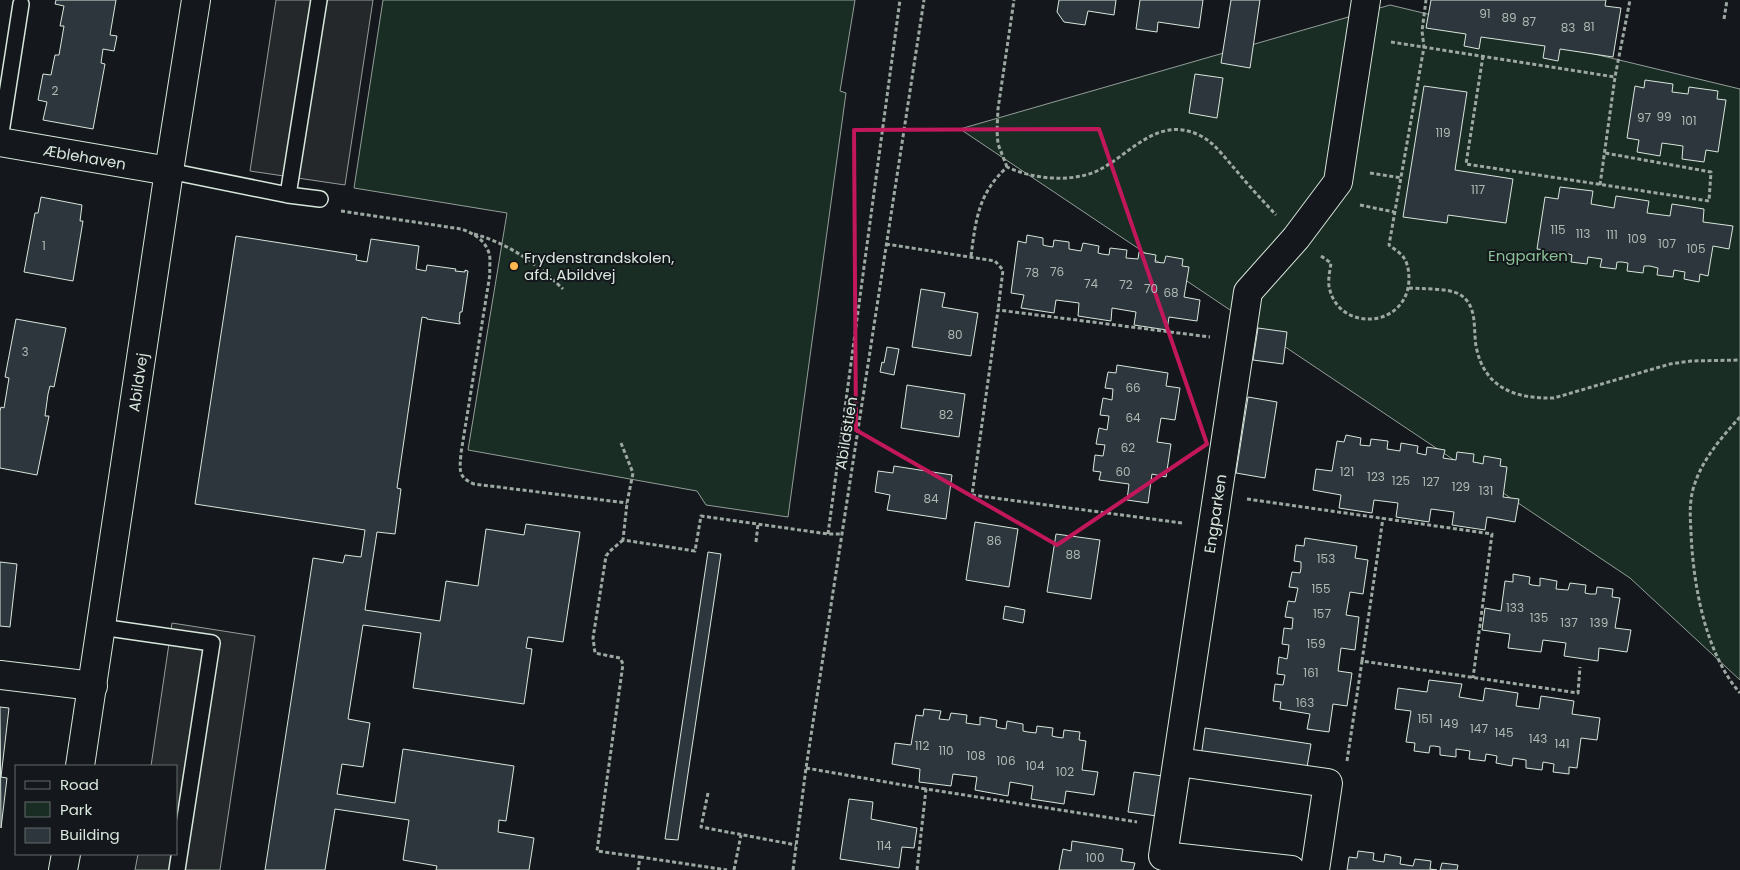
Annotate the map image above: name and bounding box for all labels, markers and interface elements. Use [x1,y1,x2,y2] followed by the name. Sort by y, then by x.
[1479,5,1491,22] house number: 91
[1501,9,1517,26] house number: 89
[1522,13,1537,30] house number: 87
[1583,18,1595,35] house number: 81
[1561,19,1575,36] house number: 83
[52,82,59,99] house number: 2
[1656,108,1672,125] house number: 99
[1637,109,1651,126] house number: 97
[1681,112,1697,129] house number: 101
[1435,124,1451,141] house number: 119
[42,139,128,174] street label: Æblehaven
[1471,181,1486,198] house number: 117
[1550,221,1566,238] house number: 115
[1576,225,1590,242] house number: 113
[1606,226,1618,243] house number: 111
[1628,230,1646,247] house number: 109
[1658,235,1676,252] house number: 107
[42,237,46,254] house number: 1
[1687,240,1705,257] house number: 105
[1488,245,1568,266] park label: Engparken
[524,247,674,285] place label: Frydenstrandskolen, afd. Abildvej
[508,260,520,272] marker: Frydenstrandskolen, afd. Abildvej
[1050,263,1064,280] house number: 76
[1025,264,1039,281] house number: 78
[1084,275,1098,292] house number: 74
[1119,276,1133,293] house number: 72
[1144,280,1158,297] house number: 70
[1163,284,1179,301] house number: 68
[947,326,963,343] house number: 80
[21,343,29,360] house number: 3
[123,351,152,413] street label: Abildvej
[1125,379,1141,396] house number: 66
[830,395,862,471] street label: Abildstien
[939,406,953,423] house number: 82
[1125,409,1141,426] house number: 64
[1121,439,1135,456] house number: 62
[1115,463,1131,480] house number: 60
[1340,463,1354,480] house number: 121
[1367,468,1385,485] house number: 123
[1392,472,1410,489] house number: 125
[1198,473,1231,555] street label: Engparken
[1422,473,1440,490] house number: 127
[1452,478,1470,495] house number: 129
[1479,482,1493,499] house number: 131
[923,490,939,507] house number: 84
[986,532,1002,549] house number: 86
[1065,546,1081,563] house number: 88
[1317,550,1335,567] house number: 153
[1312,580,1330,597] house number: 155
[1506,599,1524,616] house number: 133
[1313,605,1331,622] house number: 157
[1530,609,1548,626] house number: 135
[1560,614,1578,631] house number: 137
[1590,614,1608,631] house number: 139
[1307,635,1325,652] house number: 159
[1303,664,1319,681] house number: 161
[1296,694,1314,711] house number: 163
[1417,710,1433,727] house number: 151
[1440,715,1458,732] house number: 149
[1470,720,1488,737] house number: 147
[1495,724,1513,741] house number: 145
[1529,730,1547,747] house number: 143
[1554,735,1570,752] house number: 141
[915,737,929,754] house number: 112
[938,742,954,759] house number: 110
[967,747,985,764] house number: 108
[997,752,1016,769] house number: 106
[1026,757,1045,774] house number: 104
[1056,763,1074,780] house number: 102
[15,765,178,855] legend
[60,774,99,795] text: Road
[60,799,92,820] text: Park
[60,824,120,845] text: Building
[876,837,892,854] house number: 114
[1086,849,1104,866] house number: 100

